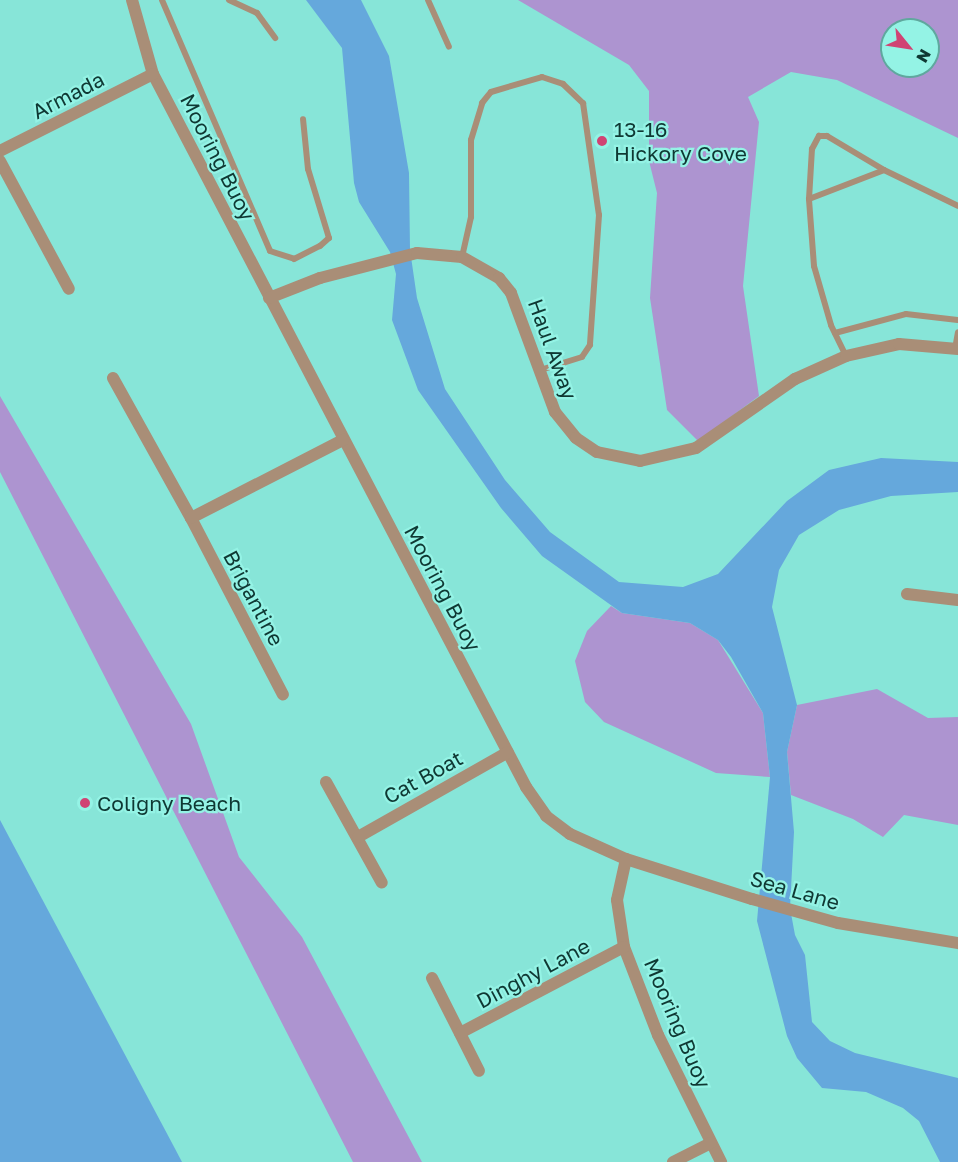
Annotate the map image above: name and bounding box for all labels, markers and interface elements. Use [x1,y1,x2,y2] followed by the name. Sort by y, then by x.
[880,18,940,78] north arrow
[912,46,936,66] text: N
[28,66,108,124] street label: Armada
[175,89,261,225] street label: Mooring Buoy
[614,116,747,166] place label: 13-16 Hickory Cove
[595,134,609,148] marker: 13-16 Hickory Cove
[523,295,583,403] street label: Haul Away
[399,521,487,655] street label: Mooring Buoy
[218,546,290,650] street label: Brigantine
[379,745,467,809] street label: Cat Boat
[97,790,241,816] place label: Coligny Beach
[78,796,92,810] marker: Coligny Beach
[747,865,843,915] street label: Sea Lane
[472,933,594,1013] street label: Dinghy Lane
[639,954,717,1092] street label: Mooring Buoy

